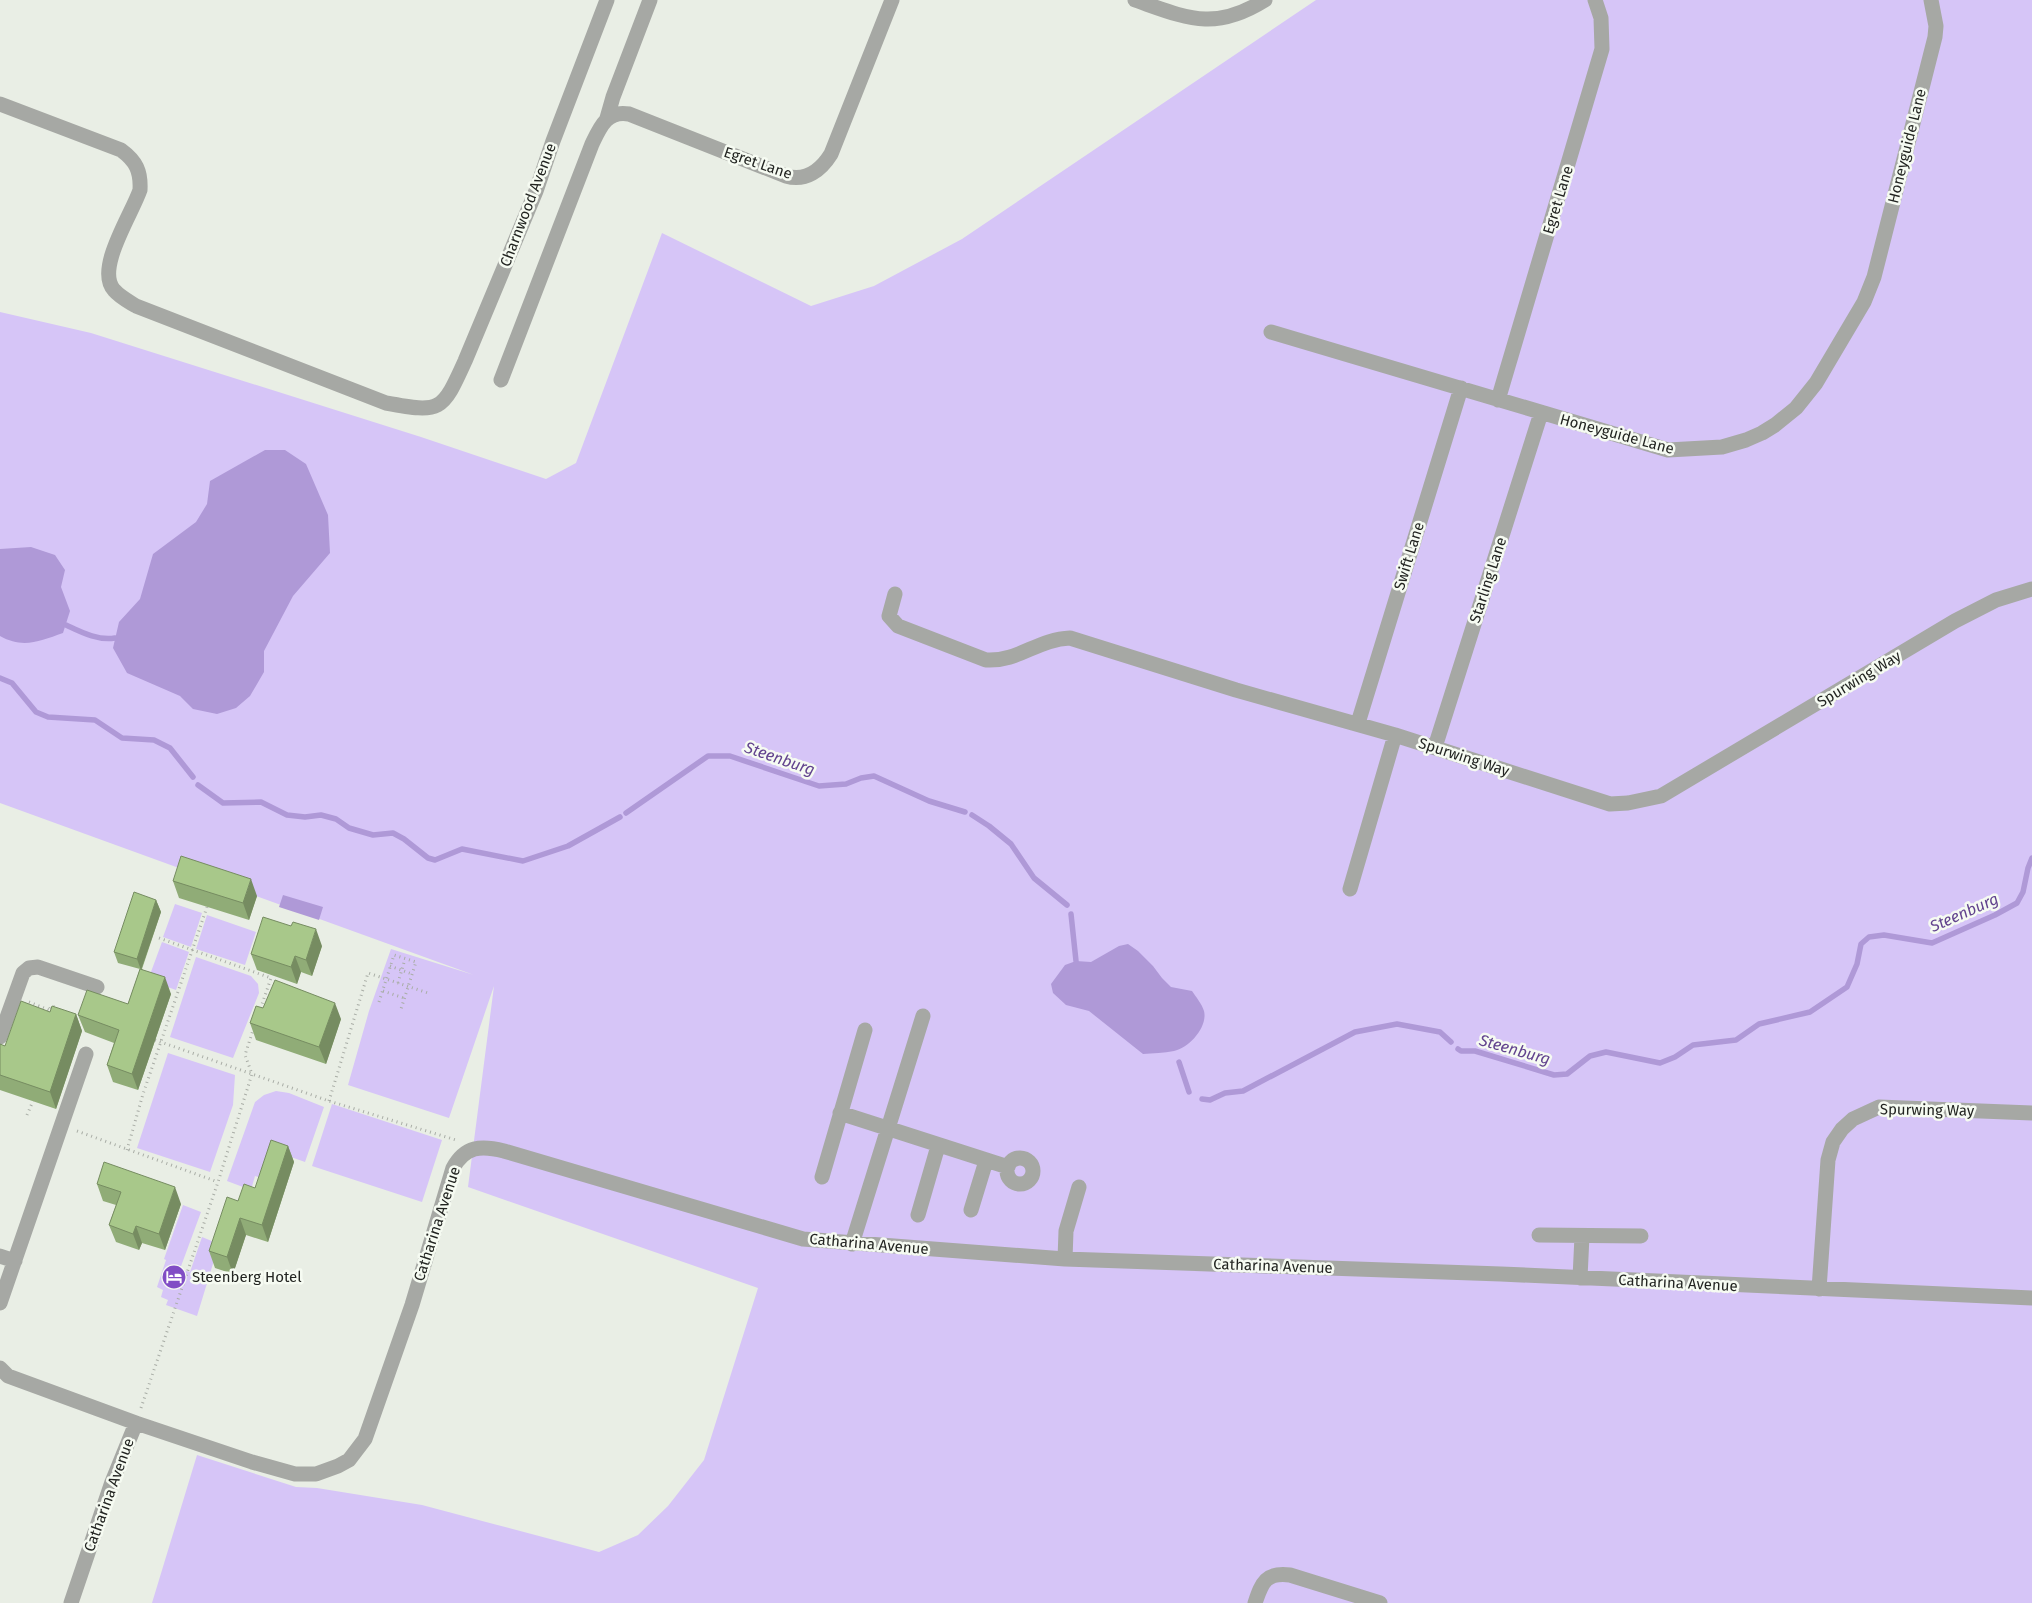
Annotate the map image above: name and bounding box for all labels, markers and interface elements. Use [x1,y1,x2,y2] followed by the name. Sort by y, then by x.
[1884,87,1930,205] street label: Honeyguide Lane
[496,141,560,269] street label: Charnwood Avenue
[722,143,794,183] street label: Egret Lane
[1539,163,1577,237] street label: Egret Lane
[1558,410,1676,458] street label: Honeyguide Lane
[1390,520,1428,592] street label: Swift Lane
[1466,535,1510,625] street label: Starling Lane
[1814,647,1905,711] street label: Spurwing Way
[1416,734,1512,780] street label: Spurwing Way
[741,737,817,779] water label: Steenburg
[1926,889,2001,936] water label: Steenburg
[1476,1030,1553,1069] water label: Steenburg
[1880,1100,1975,1120] street label: Spurwing Way
[410,1164,464,1284] street label: Catharina Avenue
[809,1230,929,1258] street label: Catharina Avenue
[1213,1255,1333,1277] street label: Catharina Avenue
[161,1264,187,1290] hotel icon: Steenberg Hotel
[192,1268,302,1286] place label: Steenberg Hotel
[1618,1271,1738,1295] street label: Catharina Avenue
[80,1436,138,1554] street label: Catharina Avenue

